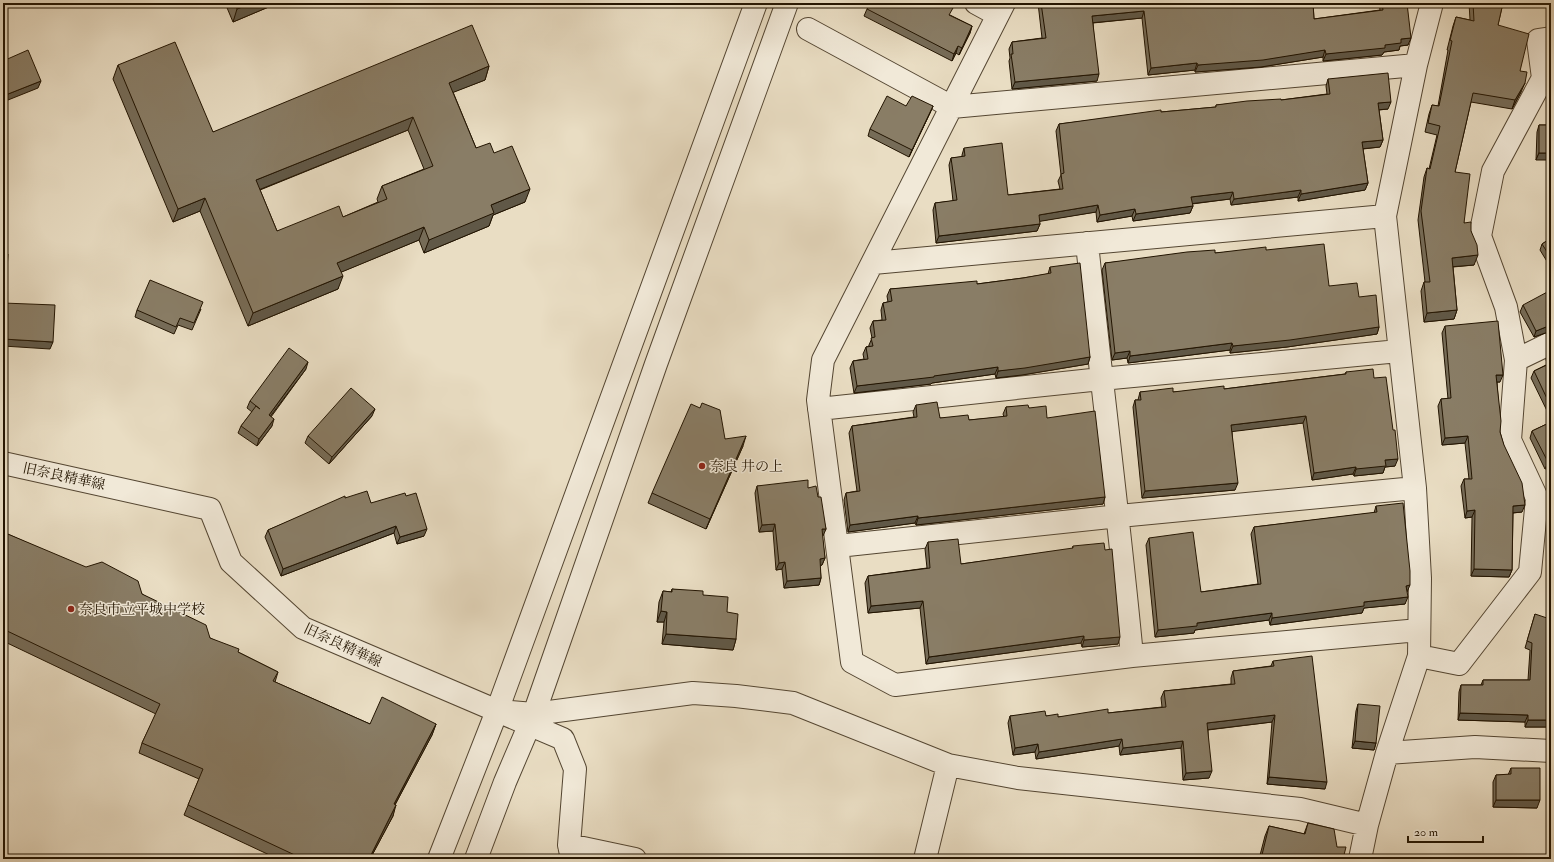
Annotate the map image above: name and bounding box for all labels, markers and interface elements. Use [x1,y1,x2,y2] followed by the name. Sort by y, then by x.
[710,458,783,475] place label: 奈良 井の上
[21,459,107,494] street label: 旧奈良精華線
[697,461,707,471] marker: 奈良 井の上
[79,601,205,618] place label: 奈良市立平城中学校
[66,604,76,614] marker: 奈良市立平城中学校
[301,620,384,671] street label: 旧奈良精華線
[1408,818,1483,844] scale bar
[1414,825,1439,840] text: 20 m

